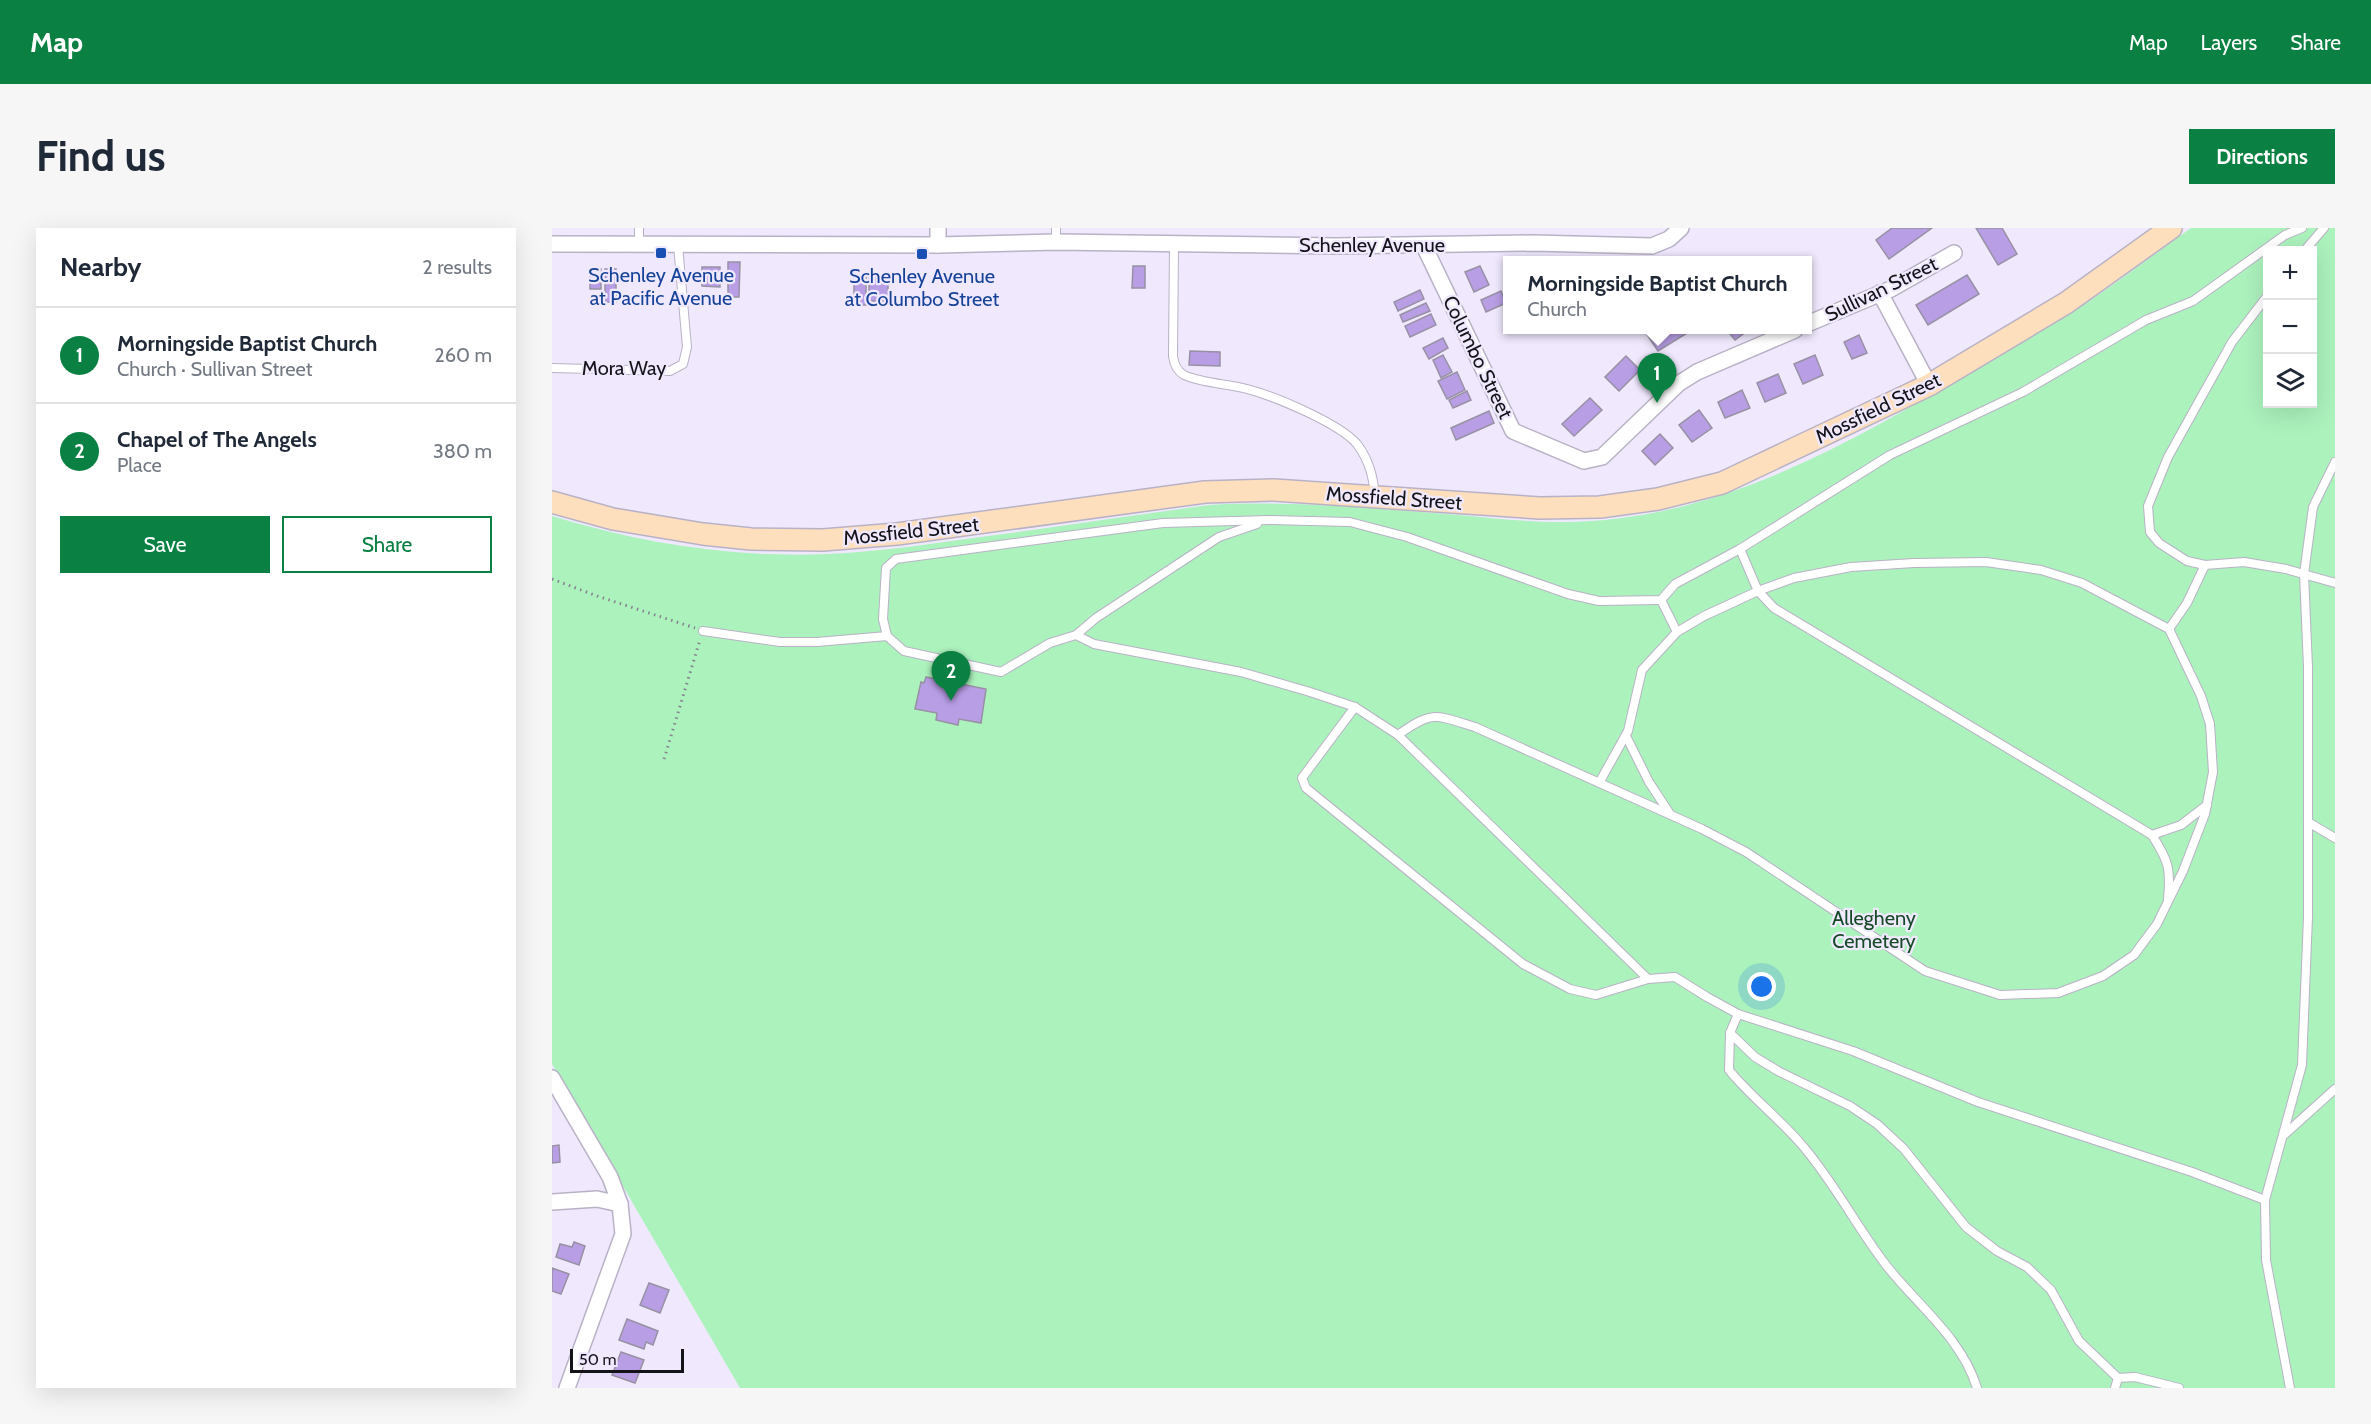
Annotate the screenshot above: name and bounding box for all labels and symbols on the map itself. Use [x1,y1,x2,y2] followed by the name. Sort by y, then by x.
[1299,233,1445,257] street label: Schenley Avenue
[654,246,668,260] marker: Schenley Avenue at Pacific Avenue
[915,247,929,261] marker: Schenley Avenue at Columbo Street
[1821,251,1941,327] street label: Sullivan Street
[588,263,734,310] place label: Schenley Avenue at Pacific Avenue
[845,264,999,311] place label: Schenley Avenue at Columbo Street
[1438,292,1518,423] street label: Columbo Street
[1638,354,1676,403] pin: 1
[582,356,666,380] street label: Mora Way
[1811,367,1945,449] street label: Mossfield Street
[1325,481,1463,515] street label: Mossfield Street
[842,512,980,550] street label: Mossfield Street
[932,652,970,701] pin: 2
[1832,906,1916,953] park label: Allegheny Cemetery
[1747,972,1776,1001] your location
[570,1346,684,1374] scale bar

